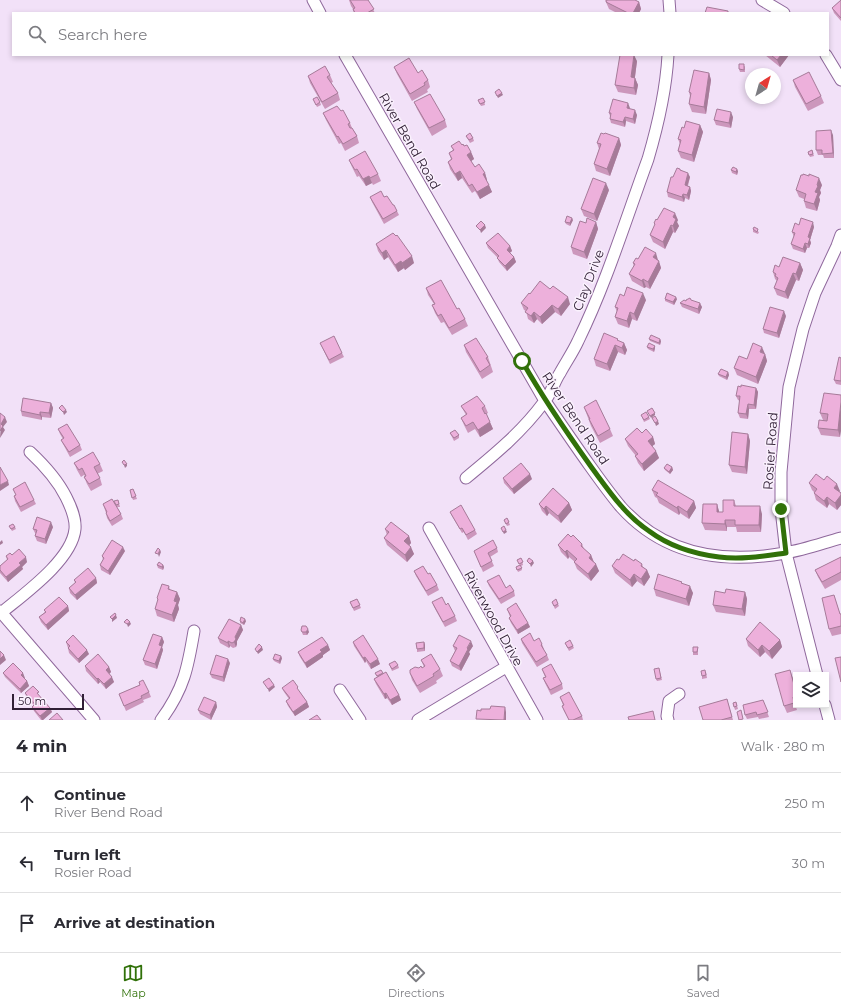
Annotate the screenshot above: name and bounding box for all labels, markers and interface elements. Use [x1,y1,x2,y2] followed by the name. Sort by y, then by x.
[12,12,829,56] search box
[26,23,48,45] icon: search
[58,25,147,44] text: Search here
[745,68,781,104] north arrow
[376,90,444,192] street label: River Bend Road
[569,247,607,313] street label: Clay Drive
[513,352,531,370] route start
[539,368,613,468] street label: River Bend Road
[759,412,781,490] street label: Rosier Road
[772,500,790,518] route end
[461,567,527,669] street label: Riverwood Drive
[793,672,829,708] map controls
[793,672,829,708] button: layers
[12,692,84,711] scale bar
[18,694,46,708] text: 50 m
[16,736,67,756] text: 4 min
[741,738,825,754] text: Walk · 280 m
[54,785,126,804] text: Continue
[16,792,38,814] icon: ahead
[784,795,825,811] text: 250 m
[54,804,163,820] text: River Bend Road
[54,845,121,864] text: Turn left
[16,852,38,874] icon: left
[792,855,825,871] text: 30 m
[54,864,132,880] text: Rosier Road
[16,912,38,934] icon: arrive
[54,913,215,932] text: Arrive at destination
[121,962,146,1000] tab: Map
[388,962,444,1000] tab: Directions
[687,962,720,1000] tab: Saved

